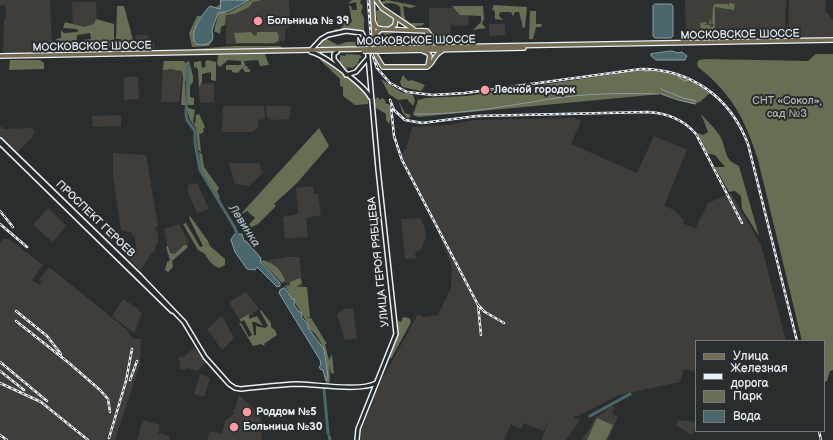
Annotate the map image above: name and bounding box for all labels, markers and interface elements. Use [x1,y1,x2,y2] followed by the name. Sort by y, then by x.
[267,14,349,28] place label: Больница № 39
[252,15,264,27] marker: Больница № 39
[680,27,800,43] street label: МОСКОВСКОЕ ШОССЕ
[356,33,476,49] street label: МОСКОВСКОЕ ШОССЕ
[32,39,152,55] street label: МОСКОВСКОЕ ШОССЕ
[494,83,575,97] place label: Лесной городок
[479,84,491,96] marker: Лесной городок
[752,94,822,120] park label: СНТ «Сокол», сад №3
[53,178,137,260] street label: ПРОСПЕКТ ГЕРОЕВ
[366,196,392,328] street label: УЛИЦА ГЕРОЯ РЯБЦЕВА
[225,202,263,250] water label: Левинка
[695,340,825,432] legend
[733,349,769,364] text: Улица
[731,361,788,391] text: Железная дорога
[733,389,762,404] text: Парк
[256,405,317,419] place label: Роддом №5
[241,406,253,418] marker: Роддом №5
[733,409,761,424] text: Вода
[243,420,323,434] place label: Больница №30
[228,421,240,433] marker: Больница №30

